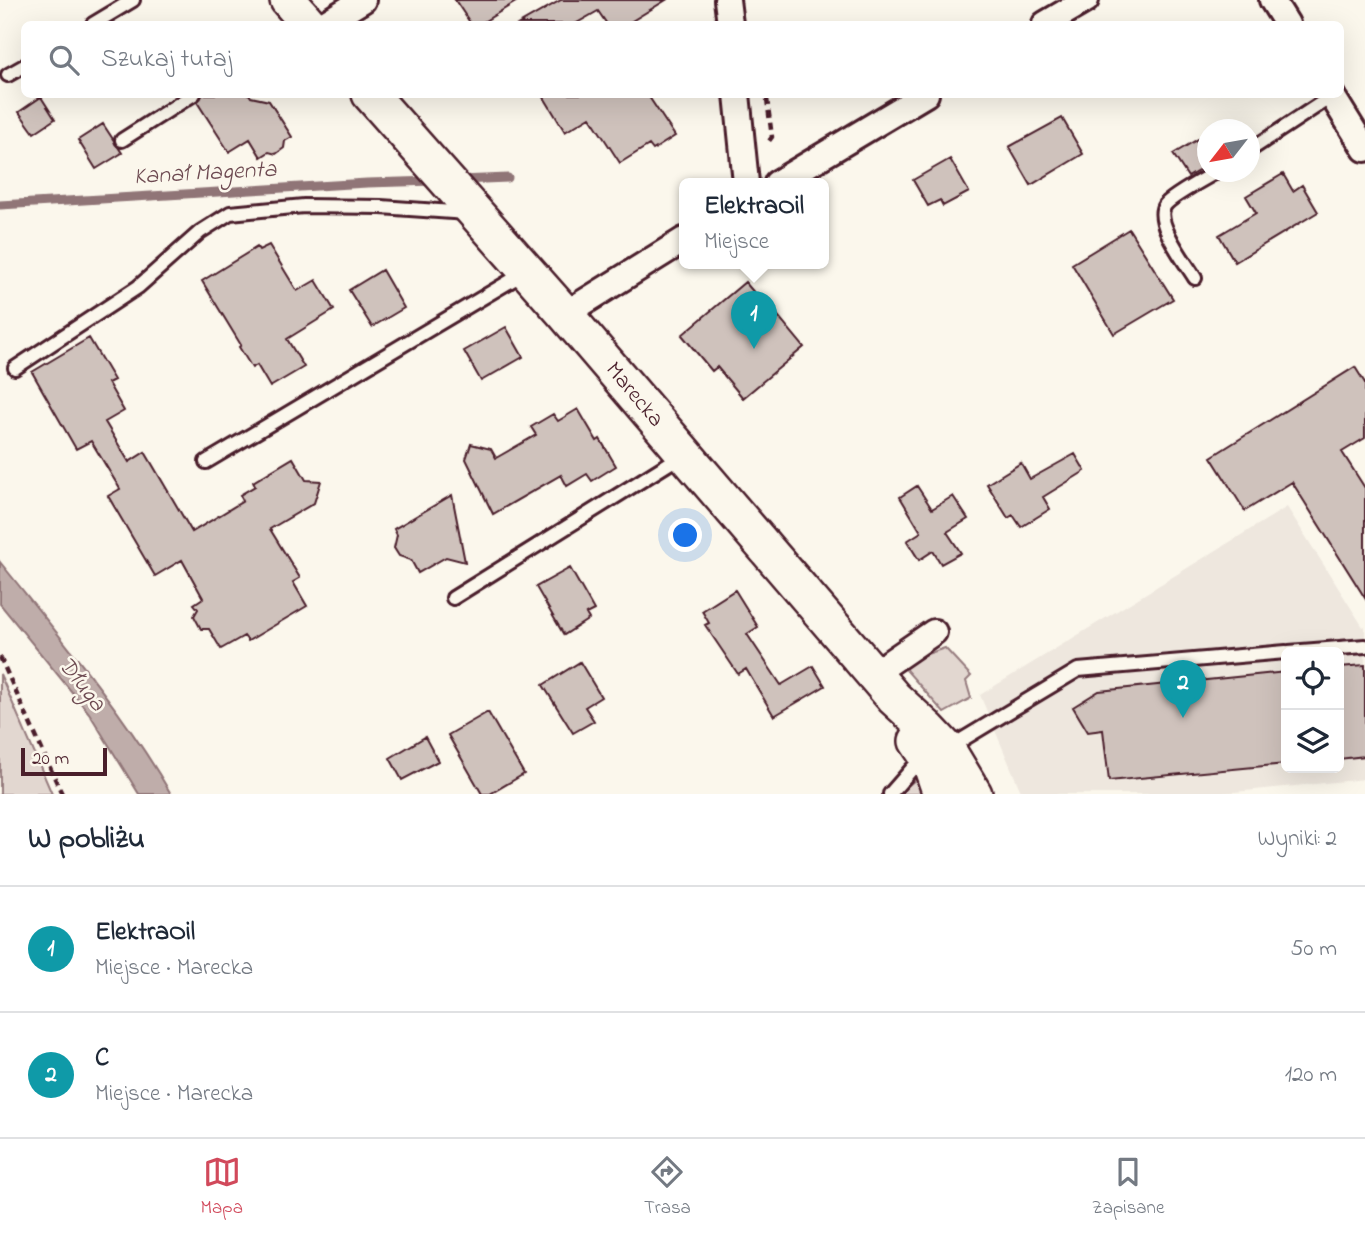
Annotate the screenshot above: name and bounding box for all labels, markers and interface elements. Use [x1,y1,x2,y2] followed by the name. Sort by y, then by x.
[21,21,1344,98] search box
[45,41,83,79] icon: search
[101,41,232,79] text: Szukaj tutaj
[1197,119,1260,182] north arrow
[133,153,278,195] water label: Kanał Magenta
[679,178,829,269] popup
[704,188,804,226] text: ElektraOil
[704,226,769,259] text: Miejsce
[731,291,777,349] pin: 1
[597,355,671,435] street label: Marecka
[668,518,702,552] your location
[1281,647,1344,773] map controls
[1281,647,1344,710] button: locate
[49,650,114,720] water label: Długa
[1160,660,1206,718] pin: 2
[1281,710,1344,773] button: layers
[21,745,107,777] scale bar
[32,746,69,773] text: 20 m
[28,818,145,862] text: W pobliżu
[1258,823,1337,856] text: Wyniki: 2
[95,914,195,952] text: ElektraOil
[47,933,55,966] text: 1
[1290,933,1337,966] text: 50 m
[95,952,253,985] text: Miejsce · Marecka
[95,1040,109,1078] text: C
[45,1059,57,1092] text: 2
[1285,1059,1337,1092] text: 120 m
[95,1078,253,1111] text: Miejsce · Marecka
[201,1153,243,1222] tab: Mapa
[644,1153,691,1222] tab: Trasa
[1092,1153,1164,1222] tab: Zapisane

